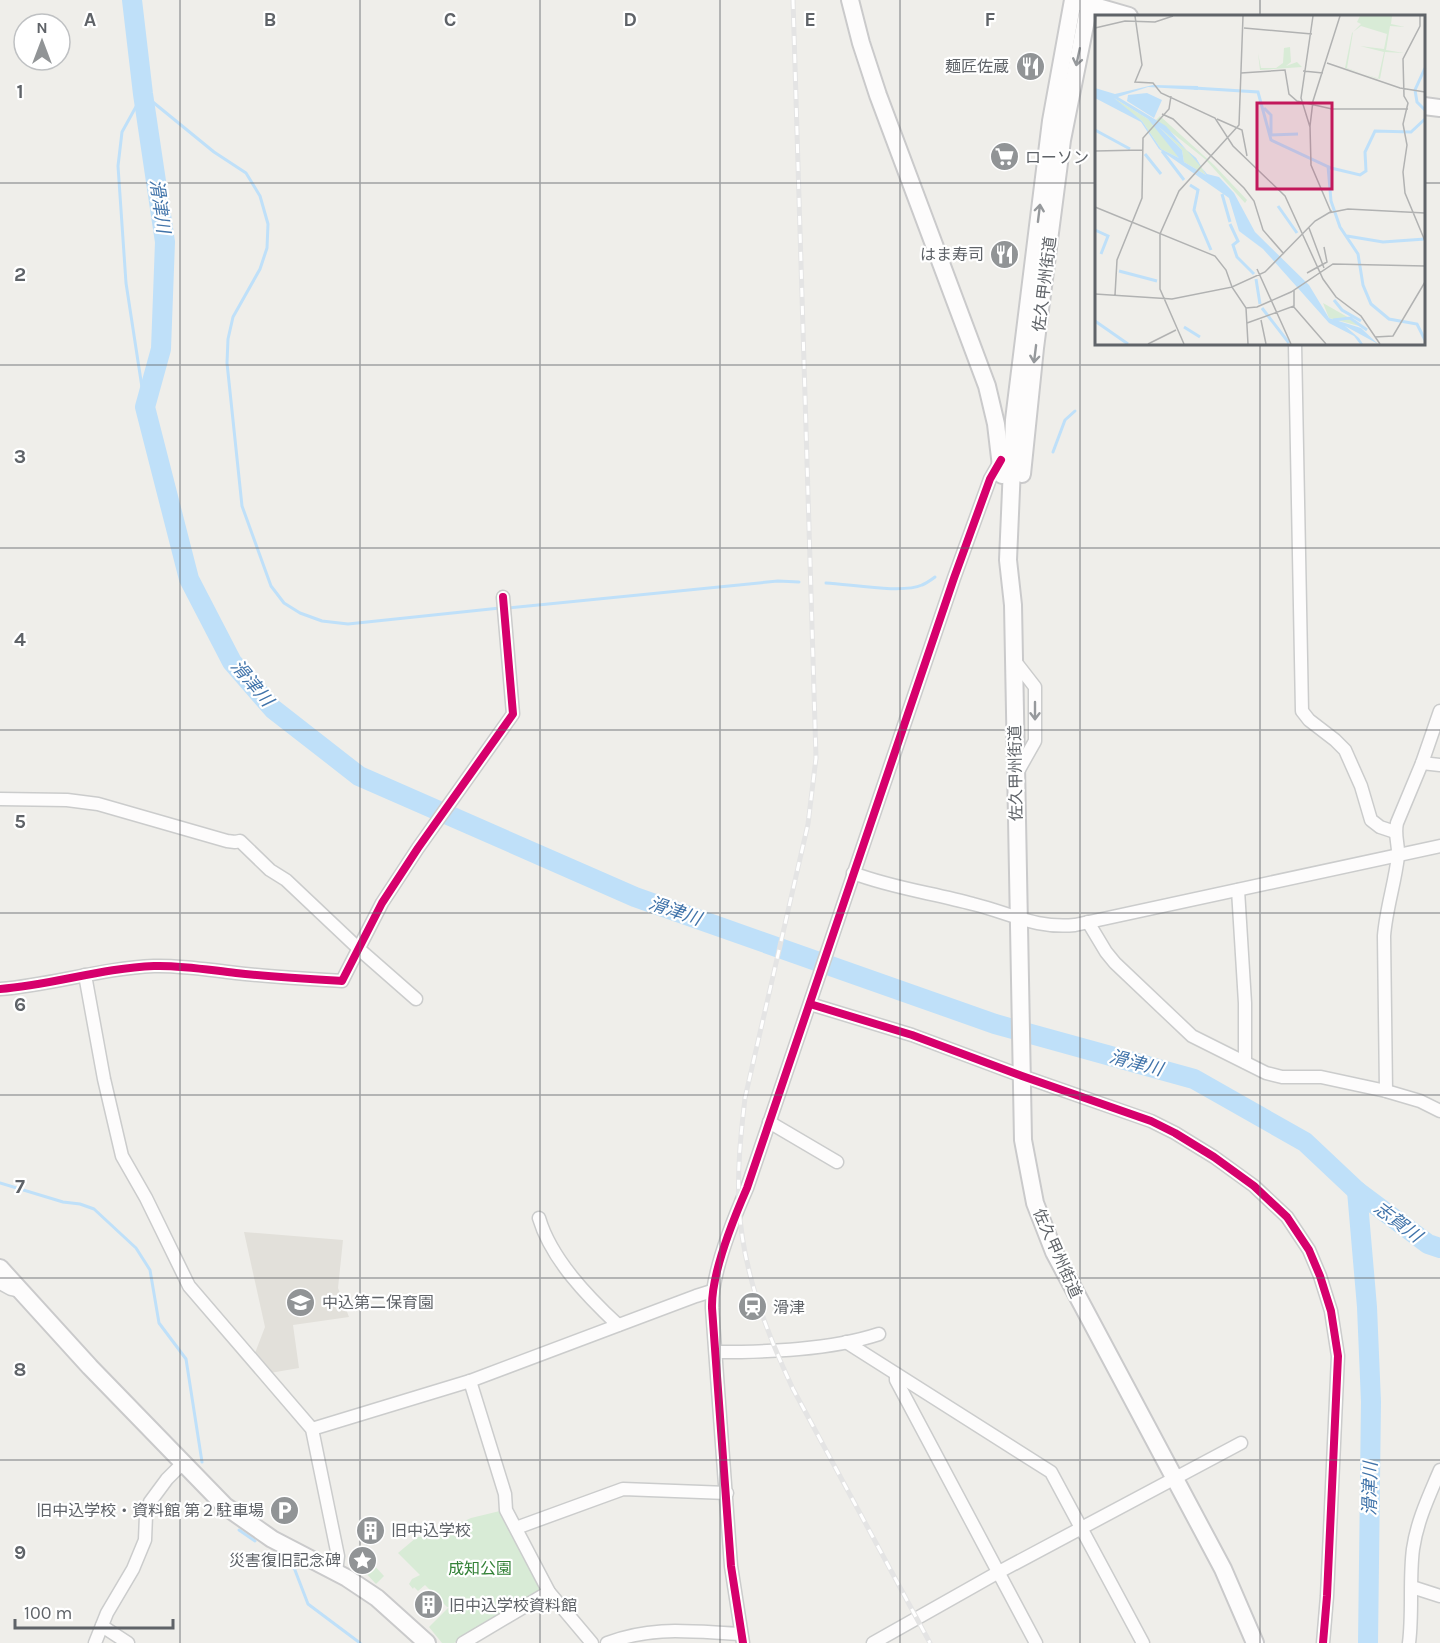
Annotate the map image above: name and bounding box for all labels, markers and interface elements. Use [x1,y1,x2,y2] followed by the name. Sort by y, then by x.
[84,8,97,31] text: A
[264,8,276,31] text: B
[444,8,456,31] text: C
[623,8,637,31] text: D
[804,8,816,31] text: E
[985,8,996,31] text: F
[12,12,72,72] north arrow
[1095,15,1425,345] inset map
[36,18,48,37] text: N
[1071,48,1083,67] one-way arrow
[1014,50,1046,82] restaurant icon: 麺匠佐蔵
[945,57,1009,76] place label: 麺匠佐蔵
[16,80,24,103] text: 1
[988,141,1020,173] supermarket icon: ローソン
[1025,148,1089,167] place label: ローソン
[145,178,175,236] water label: 滑津川
[1034,203,1045,223] one-way arrow
[1029,235,1060,333] street label: 佐久甲州街道
[989,238,1021,270] restaurant icon: はま寿司
[920,245,984,264] place label: はま寿司
[14,263,26,286] text: 2
[1029,344,1040,363] one-way arrow
[14,445,26,468] text: 3
[14,628,26,651] text: 4
[226,655,279,712] water label: 滑津川
[1029,701,1041,721] one-way arrow
[1005,725,1026,821] street label: 佐久甲州街道
[14,810,26,833] text: 5
[646,892,706,931] water label: 滑津川
[14,993,26,1016] text: 6
[1107,1045,1167,1081] water label: 滑津川
[15,1175,25,1198] text: 7
[1370,1197,1428,1248] water label: 志賀川
[1029,1205,1086,1301] street label: 佐久甲州街道
[285,1286,317,1318] school or university icon: 中込第二保育園
[736,1291,768,1323] station icon: 滑津
[322,1293,434,1312] place label: 中込第二保育園
[773,1298,805,1317] place label: 滑津
[14,1358,26,1381] text: 8
[1359,1460,1382,1516] water label: 滑津川
[269,1494,301,1526] parking icon: 旧中込学校・資料館 第２駐車場
[36,1501,264,1520] place label: 旧中込学校・資料館 第２駐車場
[354,1514,386,1546] building icon: 旧中込学校
[391,1521,471,1540] place label: 旧中込学校
[14,1541,26,1564] text: 9
[346,1544,378,1576] place icon: 災害復旧記念碑
[229,1551,341,1570] place label: 災害復旧記念碑
[448,1559,512,1578] park label: 成知公園
[412,1589,444,1621] building icon: 旧中込学校資料館
[15,1592,172,1630] scale bar
[449,1596,577,1615] place label: 旧中込学校資料館
[24,1602,72,1624] text: 100 m

